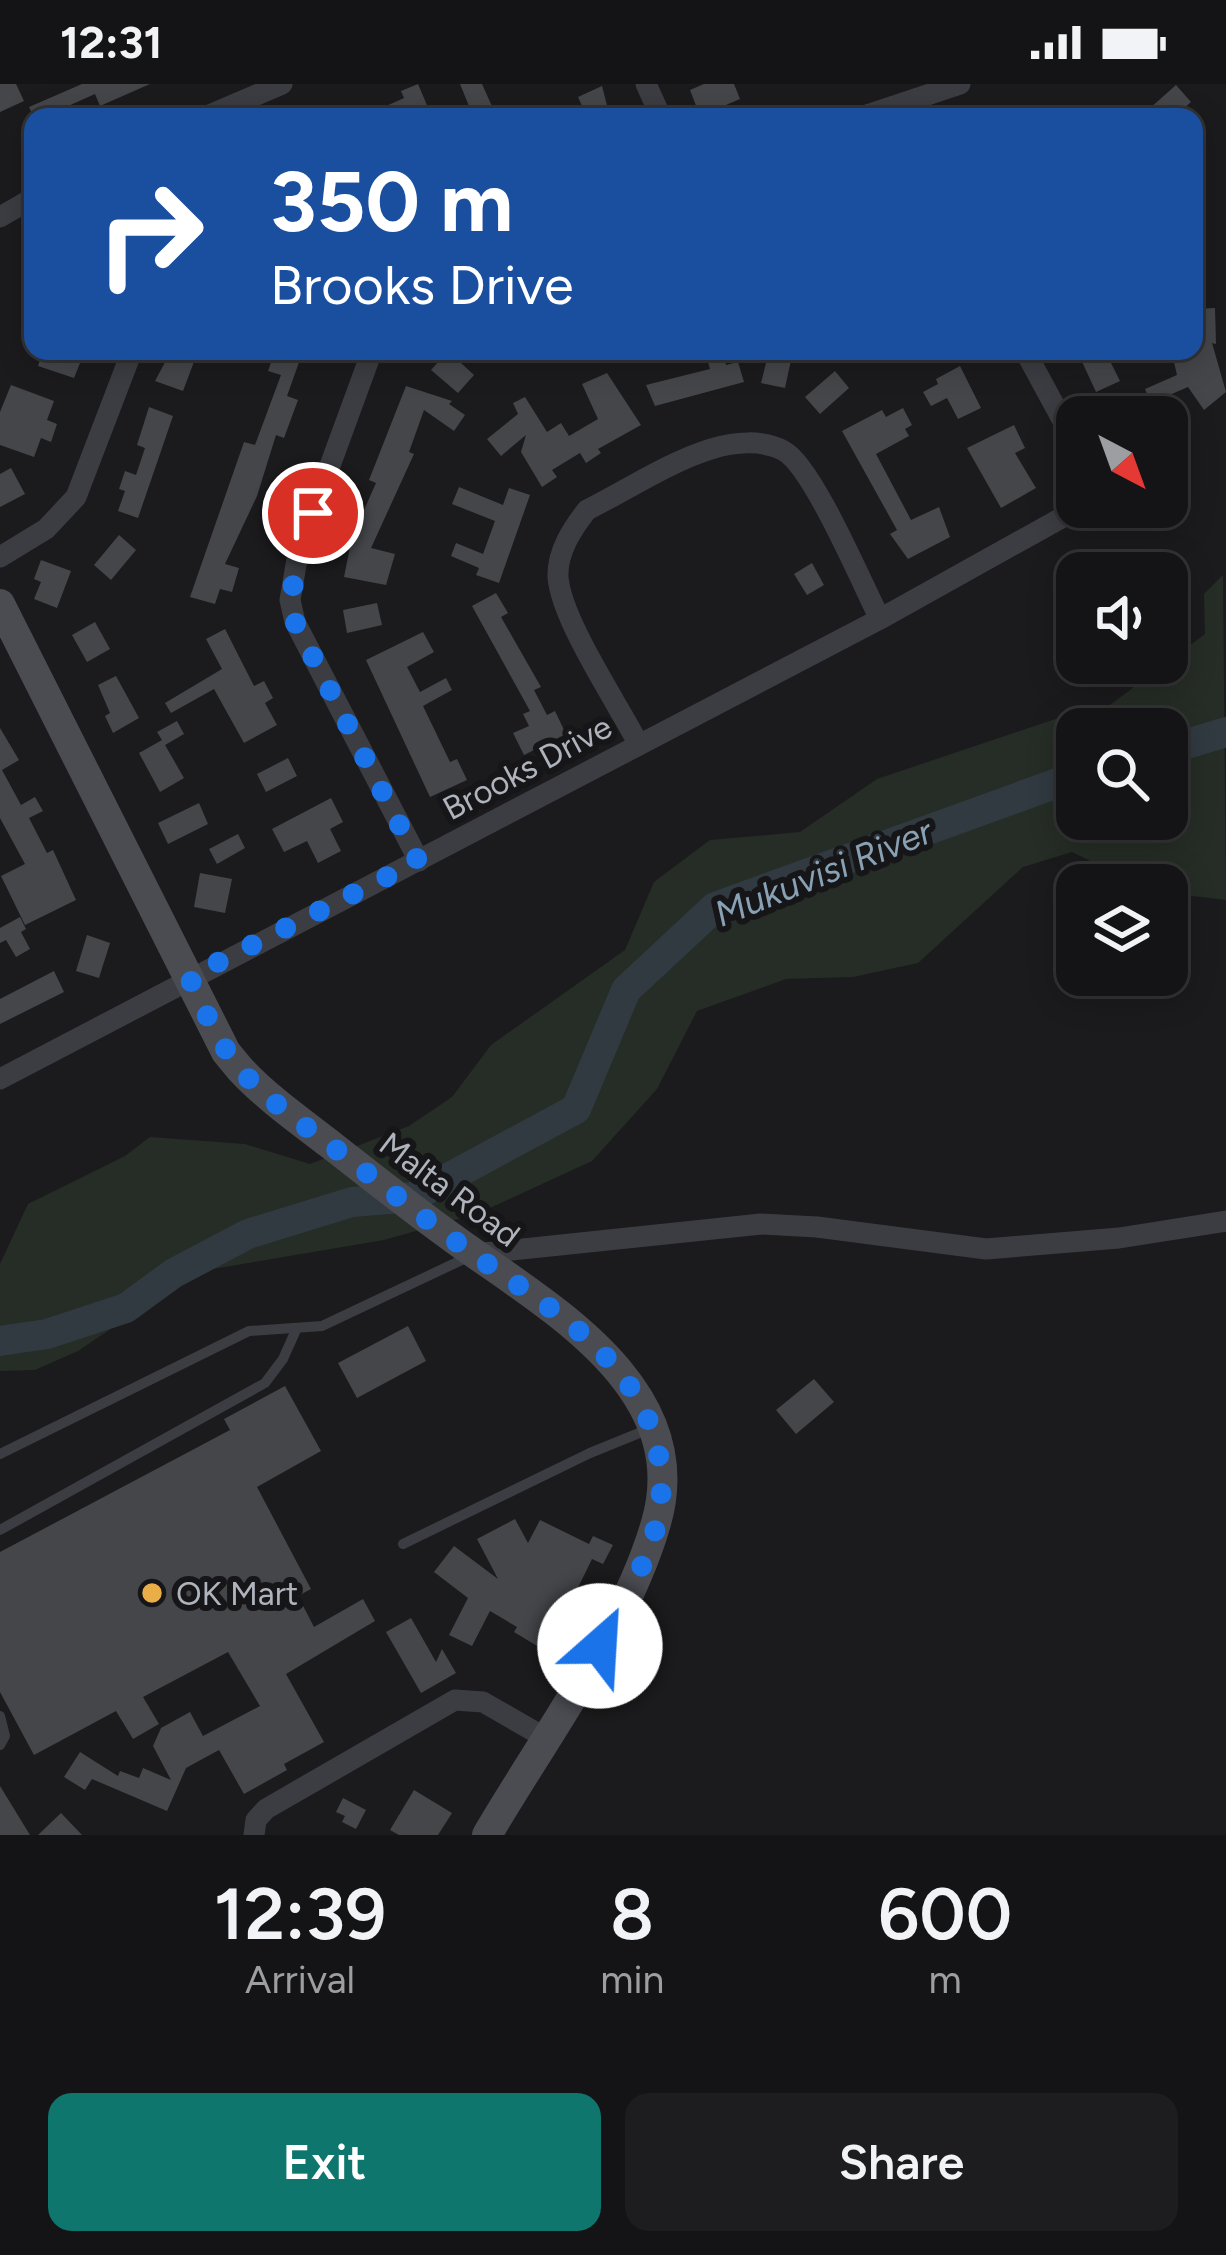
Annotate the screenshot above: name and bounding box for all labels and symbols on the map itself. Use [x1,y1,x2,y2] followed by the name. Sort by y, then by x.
[1056,396,1188,528] north arrow
[262,462,364,564] pin
[436,707,618,828] street label: Brooks Drive
[708,809,940,936] water label: Mukuvisi River
[372,1124,527,1255] street label: Malta Road
[176,1574,298,1613] place label: OK Mart
[139,1580,165,1606] marker: OK Mart
[537,1583,663,1709] position arrow

